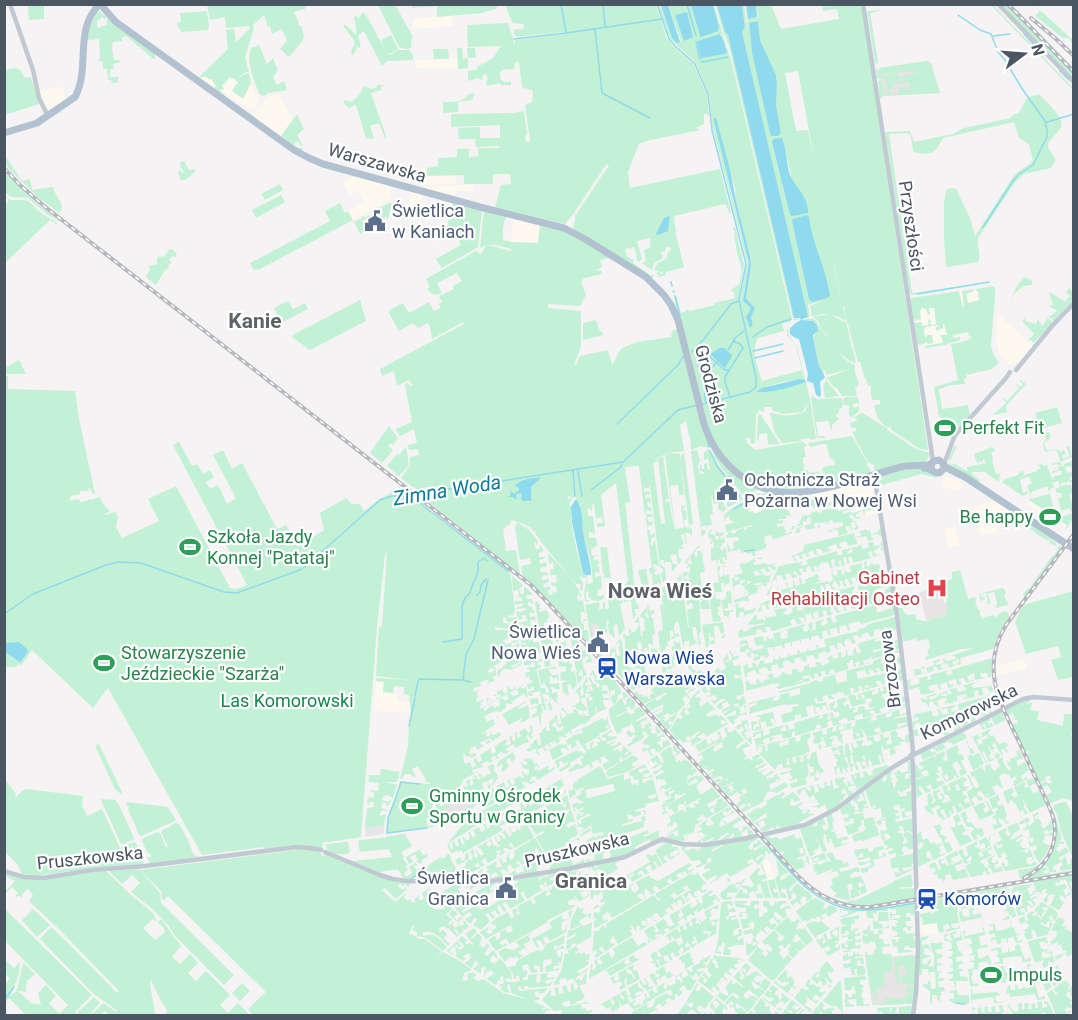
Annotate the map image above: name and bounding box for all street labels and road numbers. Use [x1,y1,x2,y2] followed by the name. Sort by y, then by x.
[326,138,429,187] street label: Warszawska
[895,179,928,273] street label: Przyszłości
[691,342,732,425] street label: Grodziska
[874,629,905,709] street label: Brzozowa
[917,679,1021,744] street label: Komorowska
[523,827,631,872] street label: Pruszkowska
[36,841,144,874] street label: Pruszkowska

